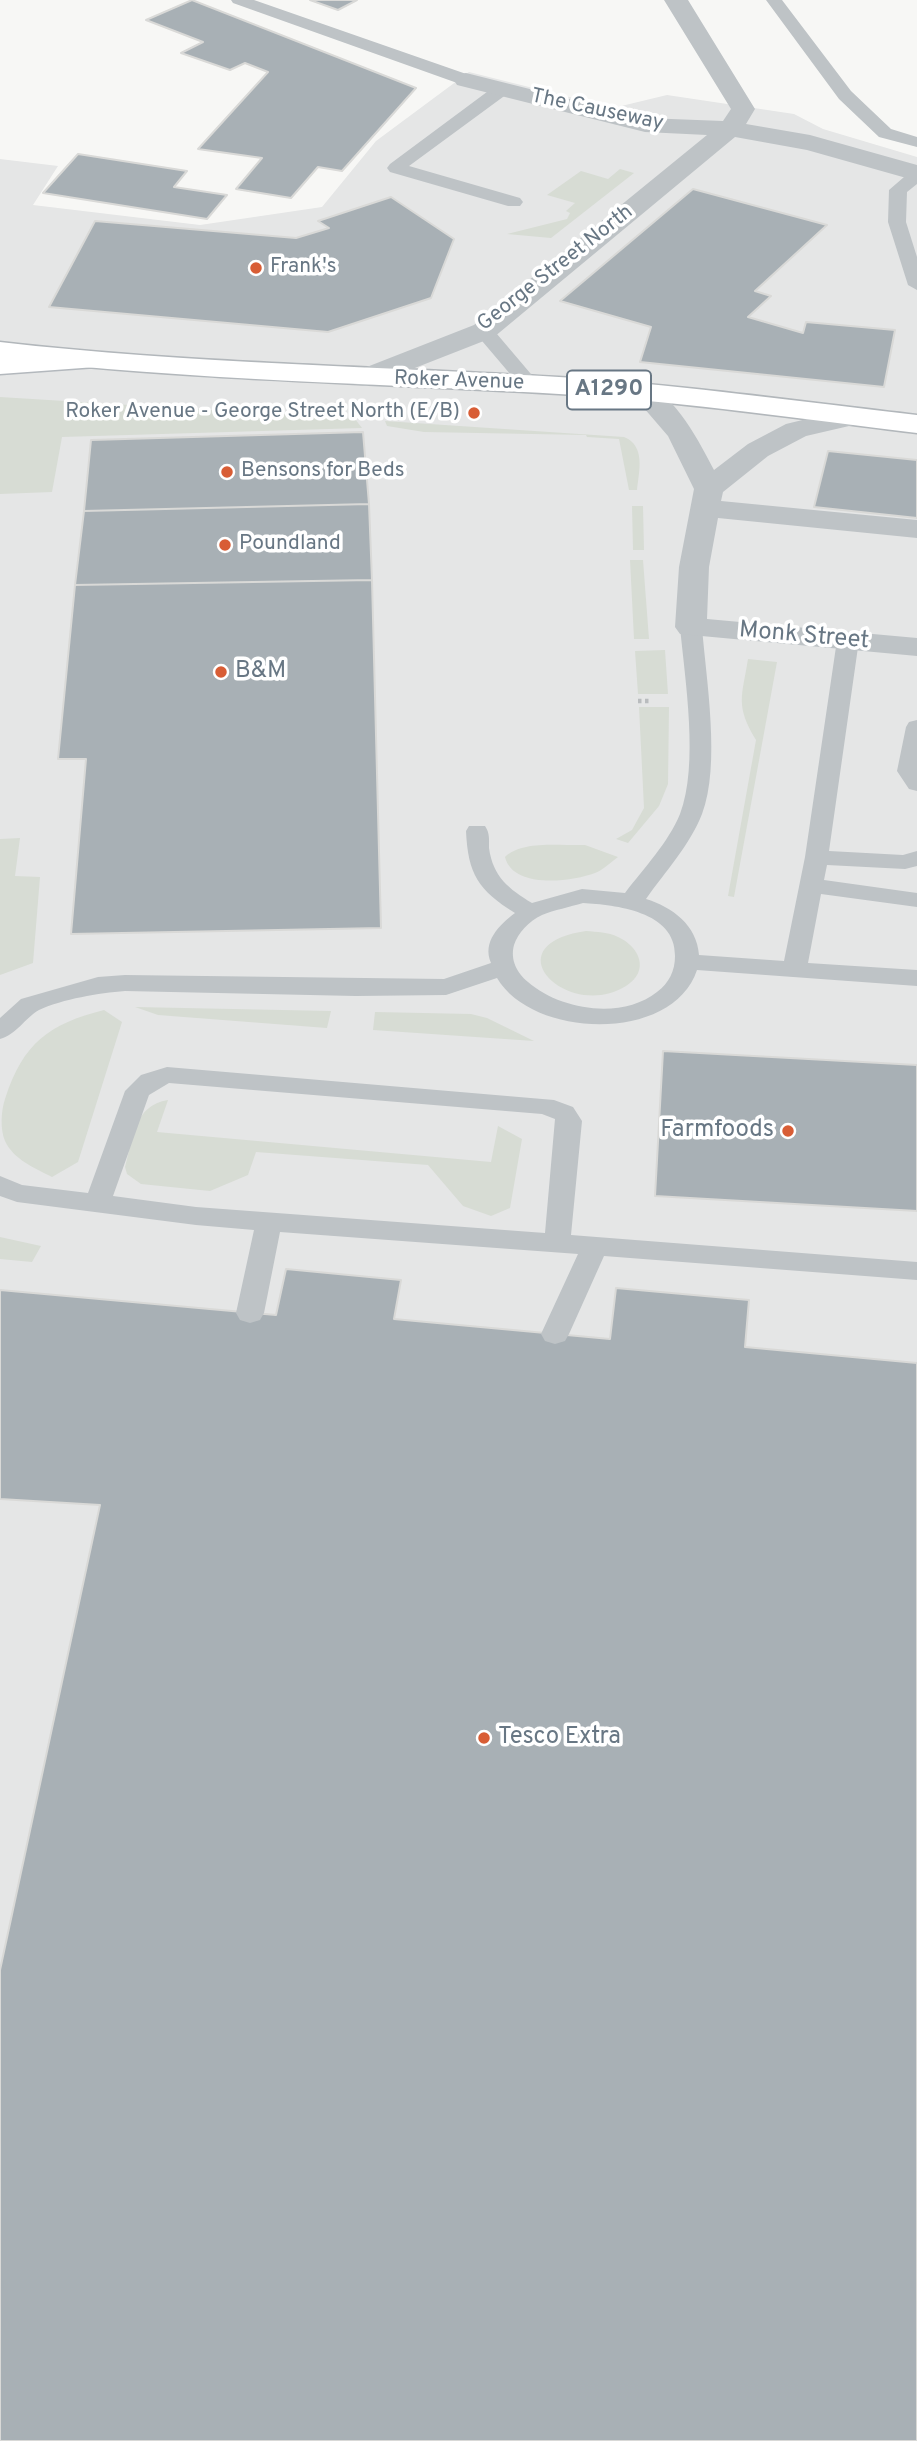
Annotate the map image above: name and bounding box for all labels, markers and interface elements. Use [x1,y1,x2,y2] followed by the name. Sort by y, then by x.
[528,85,666,137] street label: The Causeway
[473,200,639,338] street label: George Street North
[270,255,337,281] place label: Frank's
[248,260,264,276] marker: Frank's
[393,367,525,397] street label: Roker Avenue
[567,370,651,410] road number: A1290
[65,400,460,426] place label: Roker Avenue - George Street North (E/B)
[466,405,482,421] marker: Roker Avenue - George Street North (E/B)
[241,459,405,485] place label: Bensons for Beds
[219,464,235,480] marker: Bensons for Beds
[239,532,341,558] place label: Poundland
[217,537,233,553] marker: Poundland
[738,617,870,657] street label: Monk Street
[235,658,286,686] place label: B&M
[213,664,229,680] marker: B&M
[660,1117,774,1145] place label: Farmfoods
[780,1123,796,1139] marker: Farmfoods
[498,1724,621,1752] place label: Tesco Extra
[476,1730,492,1746] marker: Tesco Extra

